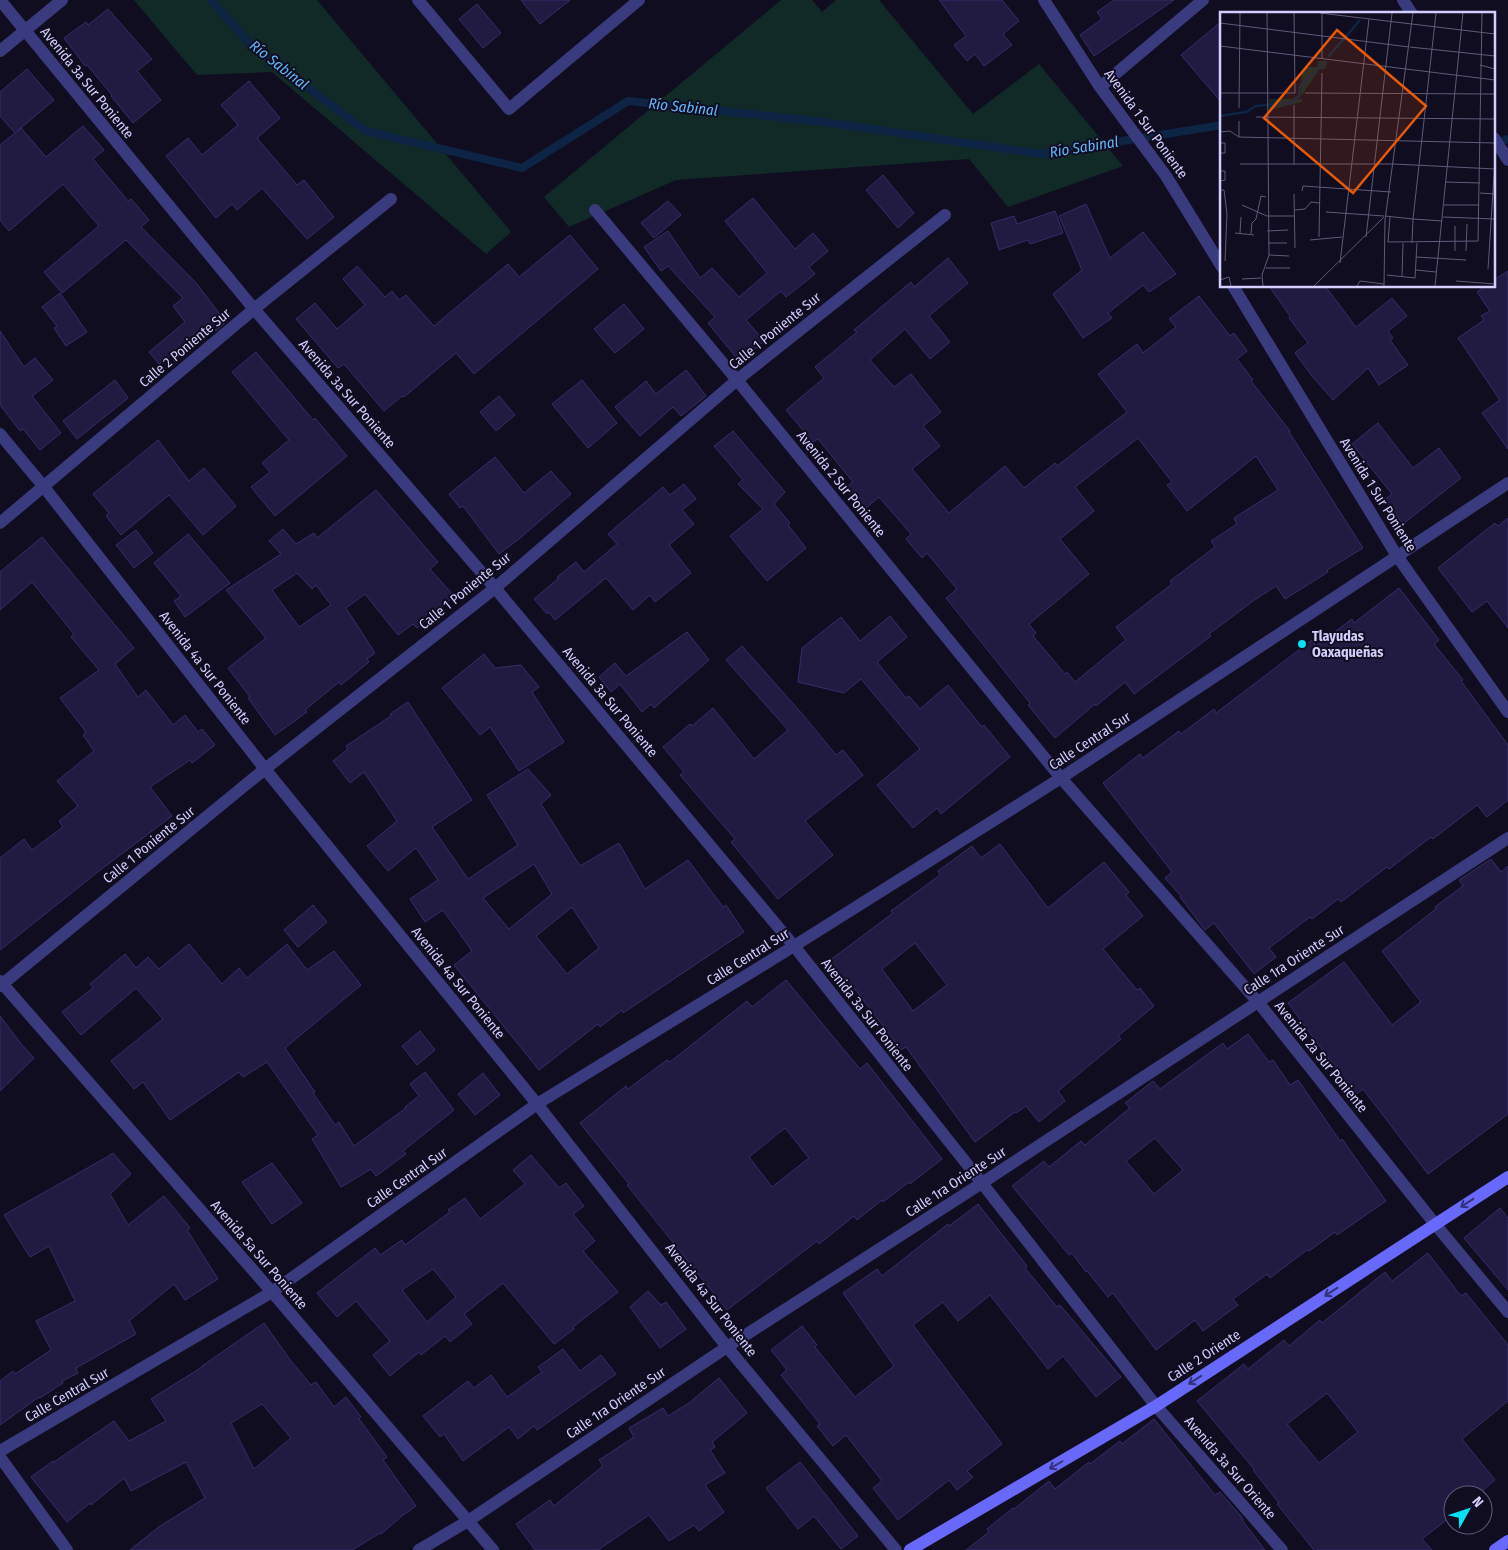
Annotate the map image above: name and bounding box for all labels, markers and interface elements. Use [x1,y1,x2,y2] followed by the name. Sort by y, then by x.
[1220,12,1496,288] inset map
[37,24,137,142] street label: Avenida 3a Sur Poniente
[246,36,312,94] water label: Río Sabinal
[1101,66,1191,182] street label: Avenida 1 Sur Poniente
[647,94,719,120] water label: Río Sabinal
[1048,133,1120,161] water label: Río Sabinal
[726,289,824,373] street label: Calle 1 Poniente Sur
[136,305,234,391] street label: Calle 2 Poniente Sur
[295,336,399,452] street label: Avenida 3a Sur Poniente
[793,427,889,541] street label: Avenida 2 Sur Poniente
[1336,435,1420,555] street label: Avenida 1 Sur Poniente
[416,549,514,633] street label: Calle 1 Poniente Sur
[155,608,255,728] street label: Avenida 4a Sur Poniente
[1312,628,1383,661] place label: Tlayudas Oaxaqueñas
[1296,638,1308,650] marker: Tlayudas Oaxaqueñas
[559,643,661,761] street label: Avenida 3a Sur Poniente
[1046,708,1134,774] street label: Calle Central Sur
[100,803,198,887] street label: Calle 1 Poniente Sur
[1241,921,1348,999] street label: Calle 1ra Oriente Sur
[408,924,508,1042] street label: Avenida 4a Sur Poniente
[704,925,793,989] street label: Calle Central Sur
[818,955,916,1075] street label: Avenida 3a Sur Poniente
[1271,998,1371,1116] street label: Avenida 2a Sur Poniente
[903,1143,1010,1221] street label: Calle 1ra Oriente Sur
[364,1144,451,1212] street label: Calle Central Sur
[207,1197,311,1313] street label: Avenida 5a Sur Poniente
[1460,1198,1474,1208] one-way arrow
[661,1240,761,1360] street label: Avenida 4a Sur Poniente
[1324,1287,1338,1297] one-way arrow
[1164,1326,1244,1386] street label: Calle 2 Oriente
[563,1363,669,1443] street label: Calle 1ra Oriente Sur
[22,1364,112,1426] street label: Calle Central Sur
[1188,1376,1202,1386] one-way arrow
[1181,1413,1279,1523] street label: Avenida 3a Sur Oriente
[1049,1460,1063,1470] one-way arrow
[1443,1485,1493,1535] north arrow
[1468,1493,1487,1511] text: N

